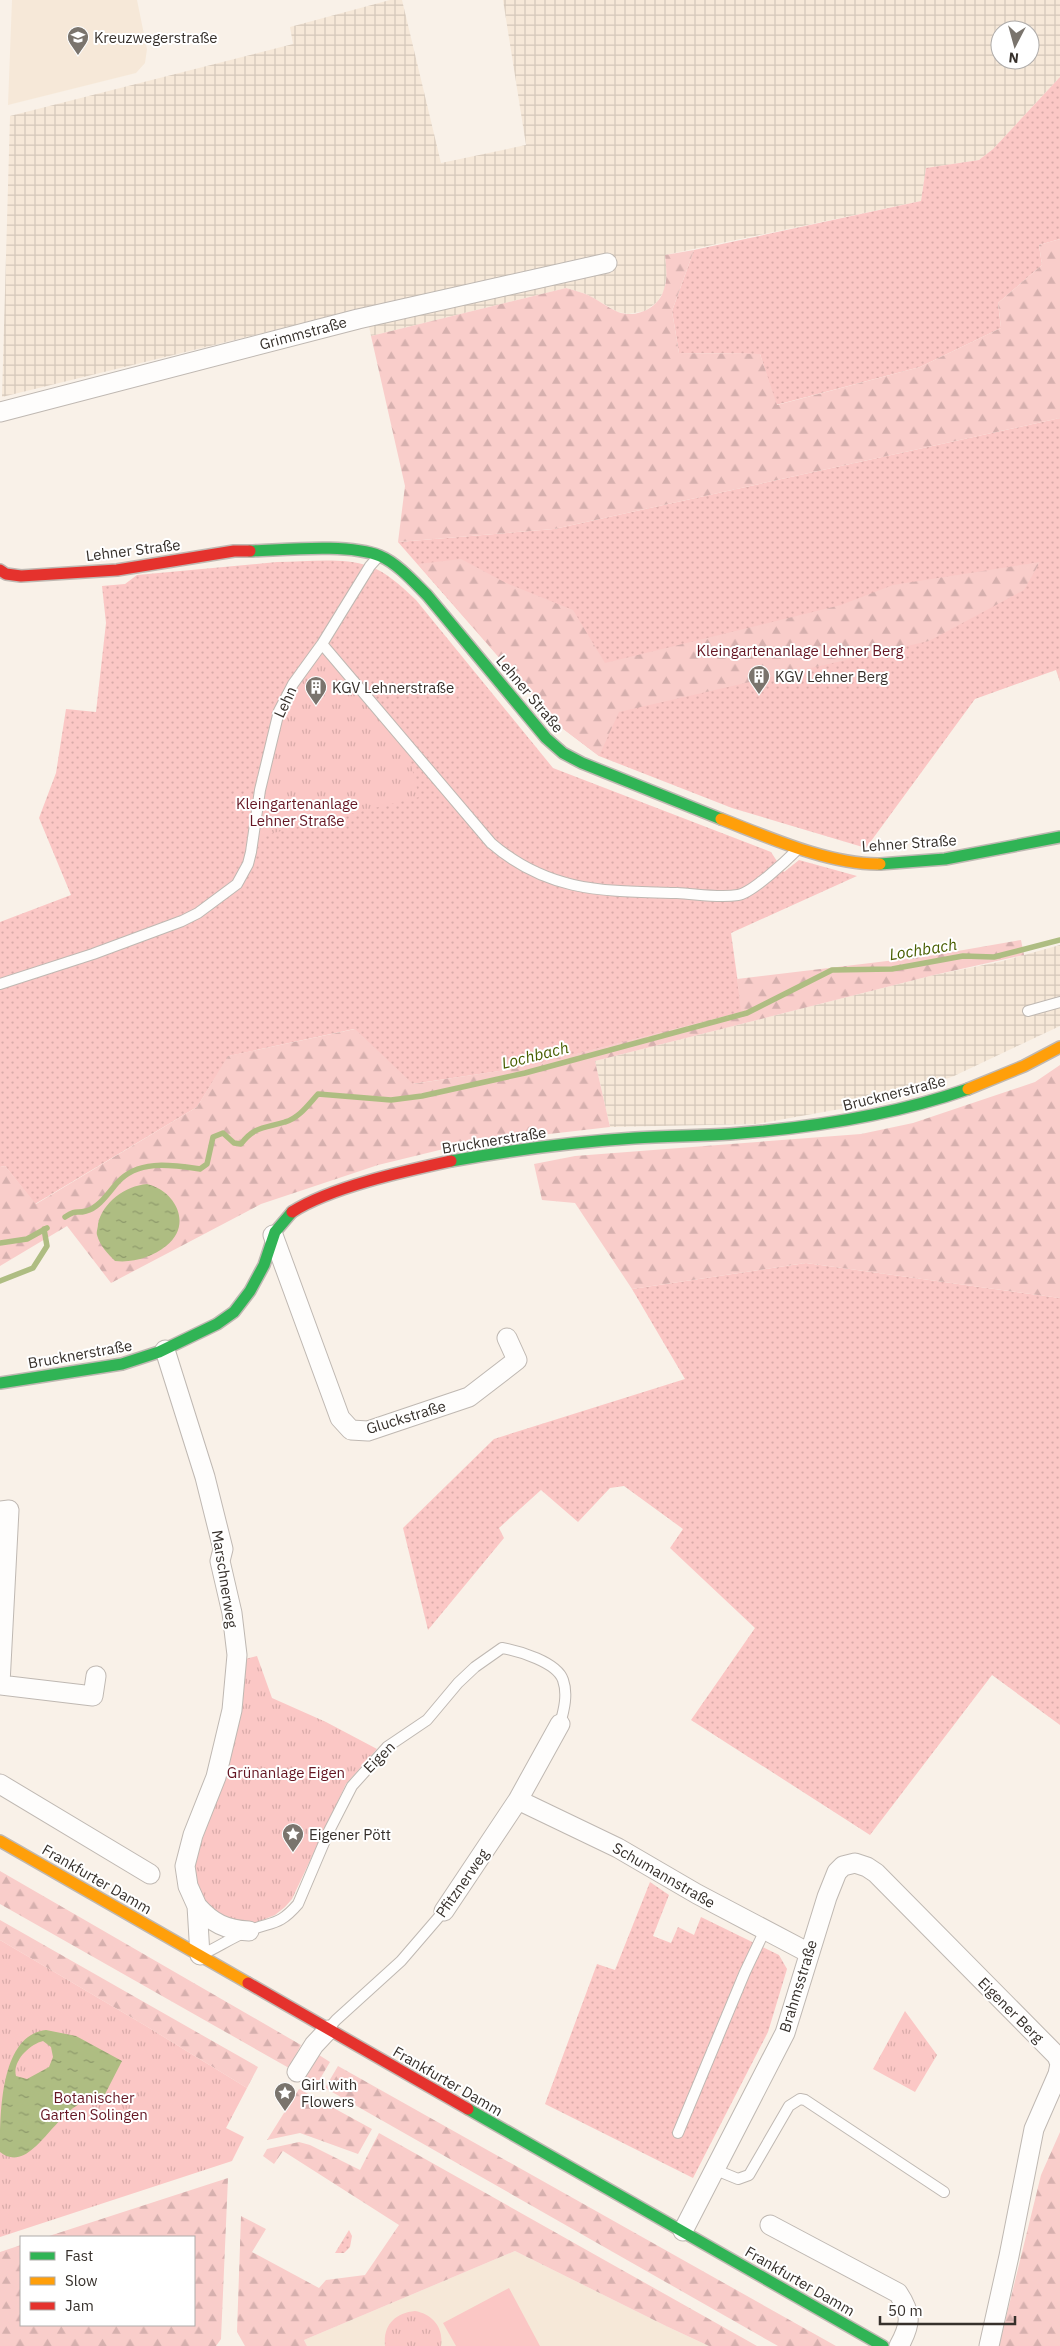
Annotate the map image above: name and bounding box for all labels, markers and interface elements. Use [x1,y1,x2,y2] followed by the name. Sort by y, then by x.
[990,20,1040,70] north arrow
[66,25,90,56] school or university icon: Kreuzwegerstraße
[94,28,218,47] place label: Kreuzwegerstraße
[1008,48,1020,67] text: N
[257,312,349,354] street label: Grimmstraße
[85,535,181,565] street label: Lehner Straße
[697,641,903,660] park label: Kleingartenanlage Lehner Berg
[492,651,568,737] street label: Lehner Straße
[747,664,771,695] building icon: KGV Lehner Berg
[775,667,888,686] place label: KGV Lehner Berg
[304,675,328,706] building icon: KGV Lehnerstraße
[332,678,454,697] place label: KGV Lehnerstraße
[269,683,301,721] street label: Lehn
[236,794,358,830] park label: Kleingartenanlage Lehner Straße
[861,830,957,856] street label: Lehner Straße
[888,934,958,964] water label: Lochbach
[499,1037,571,1073] water label: Lochbach
[841,1071,947,1115] street label: Brucknerstraße
[441,1122,547,1158] street label: Brucknerstraße
[27,1336,133,1372] street label: Brucknerstraße
[364,1396,448,1438] street label: Gluckstraße
[208,1529,242,1629] street label: Marschnerweg
[359,1737,399,1777] street label: Eigen
[227,1763,345,1782] park label: Grünanlage Eigen
[281,1822,305,1853] place icon: Eigener Pött
[309,1825,391,1844] place label: Eigener Pött
[609,1838,719,1912] street label: Schumannstraße
[39,1840,155,1918] street label: Frankfurter Damm
[431,1845,493,1921] street label: Pfitznerweg
[775,1937,821,2035] street label: Brahmsstraße
[974,1973,1048,2047] street label: Eigener Berg
[390,2042,506,2120] street label: Frankfurter Damm
[301,2075,357,2111] place label: Girl with Flowers
[273,2081,297,2112] place icon: Girl with Flowers
[40,2088,148,2124] park label: Botanischer Garten Solingen
[20,2236,195,2326] legend
[742,2242,858,2320] street label: Frankfurter Damm
[65,2246,93,2265] text: Fast
[65,2271,98,2290] text: Slow
[880,2294,1015,2326] scale bar
[65,2296,94,2315] text: Jam
[888,2301,923,2320] text: 50 m

